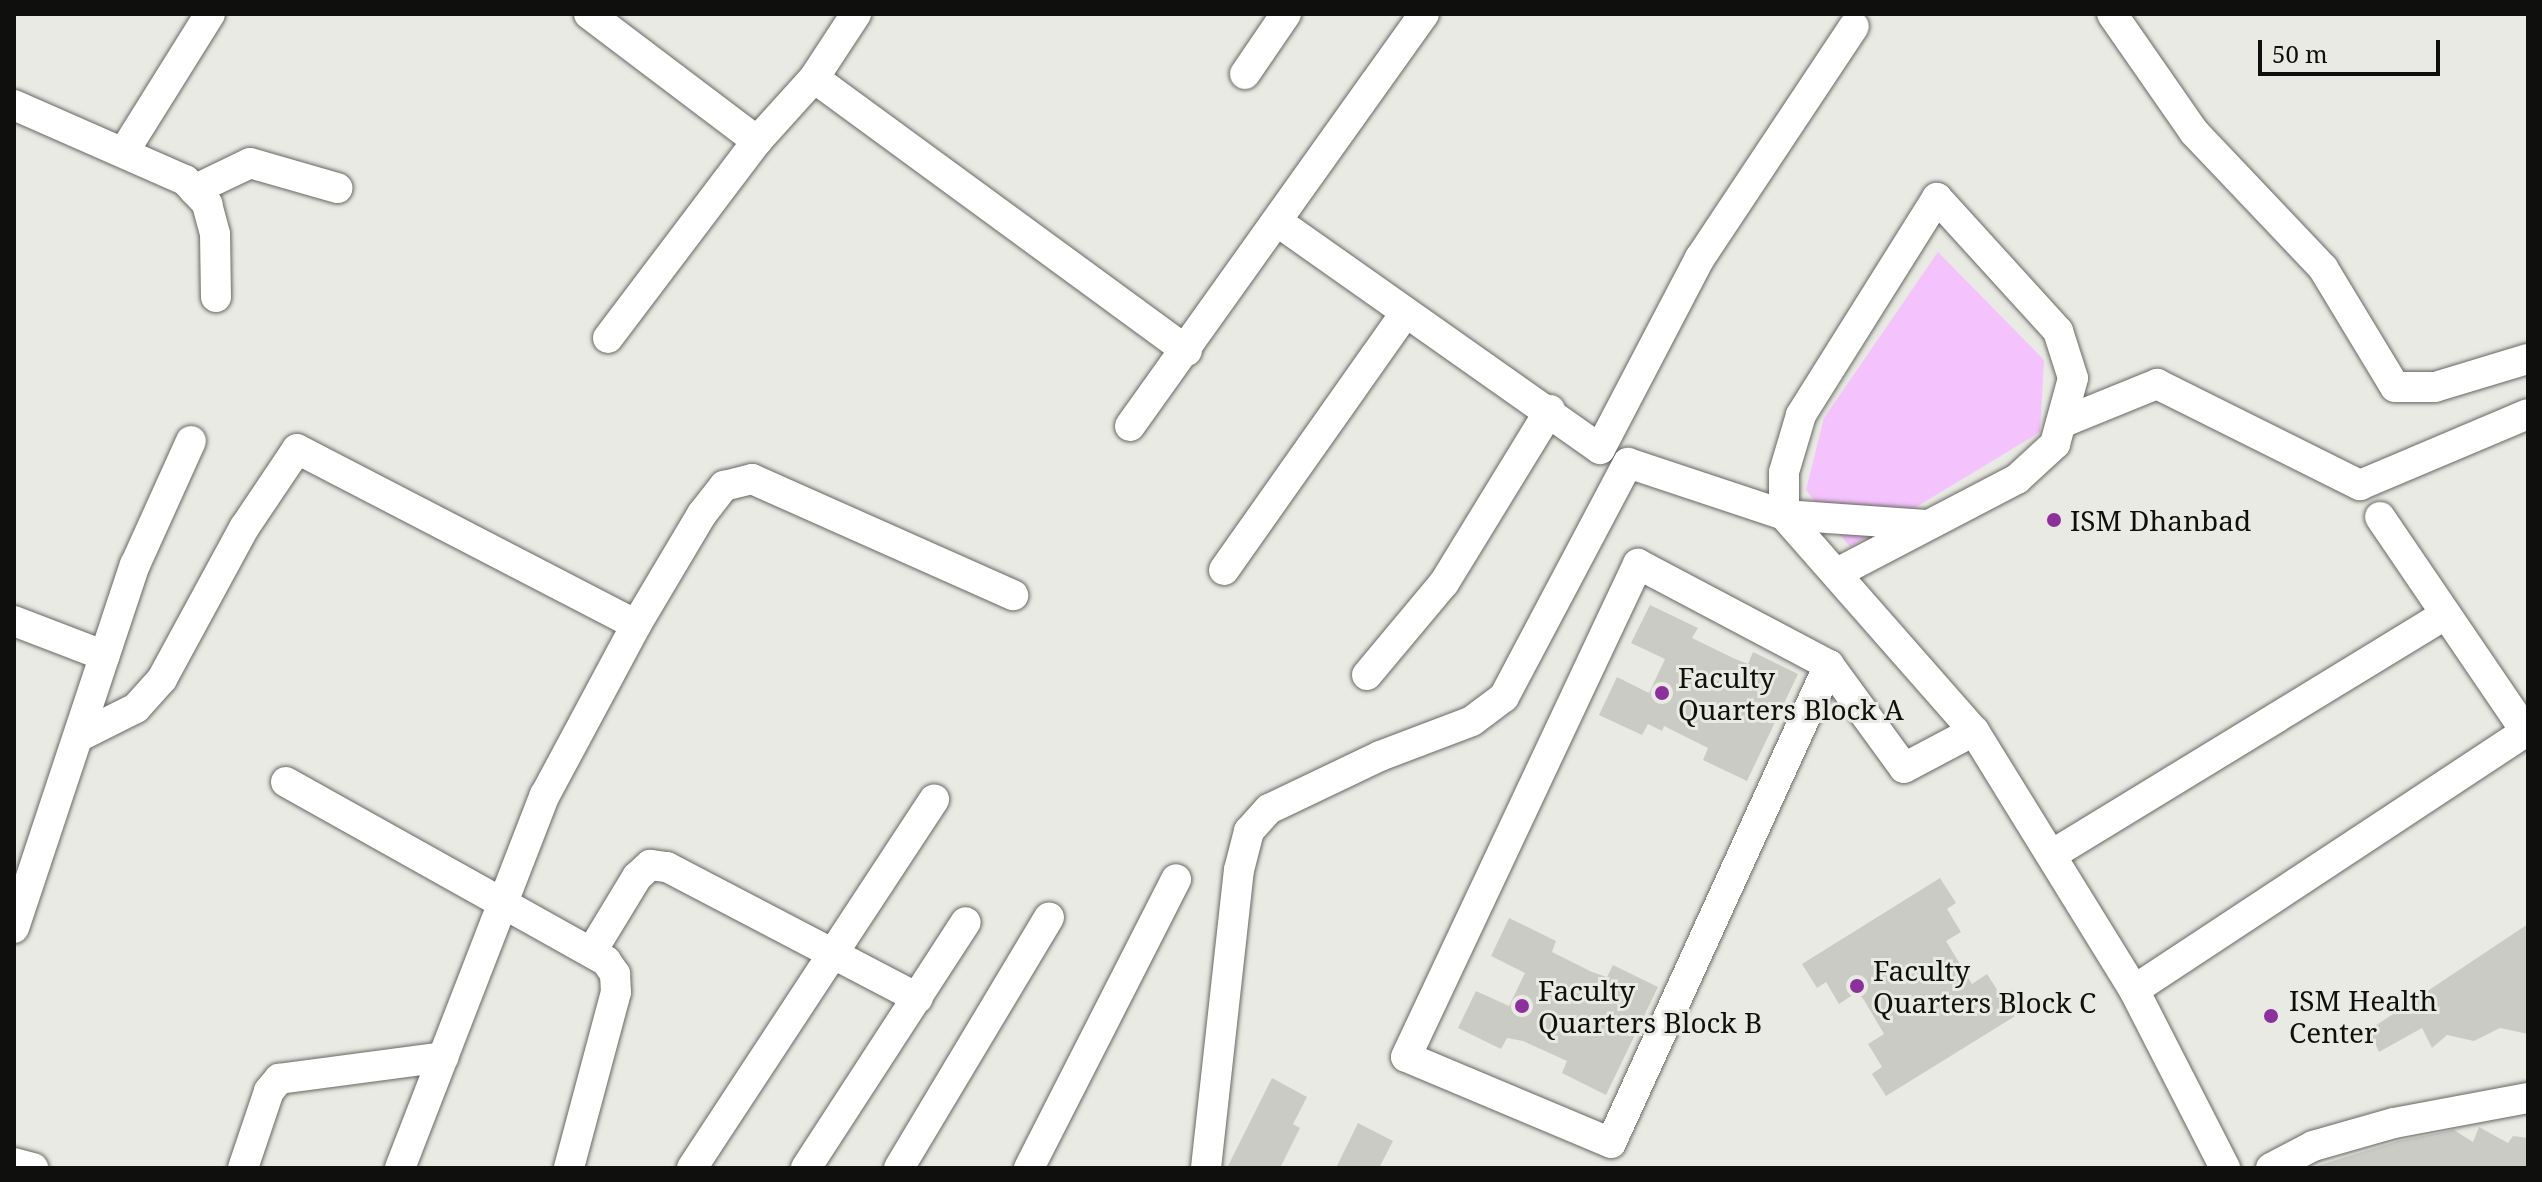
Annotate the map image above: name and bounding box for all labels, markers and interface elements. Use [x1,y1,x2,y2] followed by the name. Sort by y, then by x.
[2262,24,2444,74] scale bar
[2272,37,2328,70] text: 50 m
[2070,503,2251,537] place label: ISM Dhanbad
[2045,511,2063,529] marker: ISM Dhanbad
[1678,660,1904,726] place label: Faculty Quarters Block A
[1653,684,1671,702] marker: Faculty Quarters Block A
[1873,953,2096,1019] place label: Faculty Quarters Block C
[1538,973,1762,1039] place label: Faculty Quarters Block B
[1848,977,1866,995] marker: Faculty Quarters Block C
[2289,983,2437,1049] place label: ISM Health Center
[1513,997,1531,1015] marker: Faculty Quarters Block B
[2260,1005,2282,1027] marker: ISM Health Center

